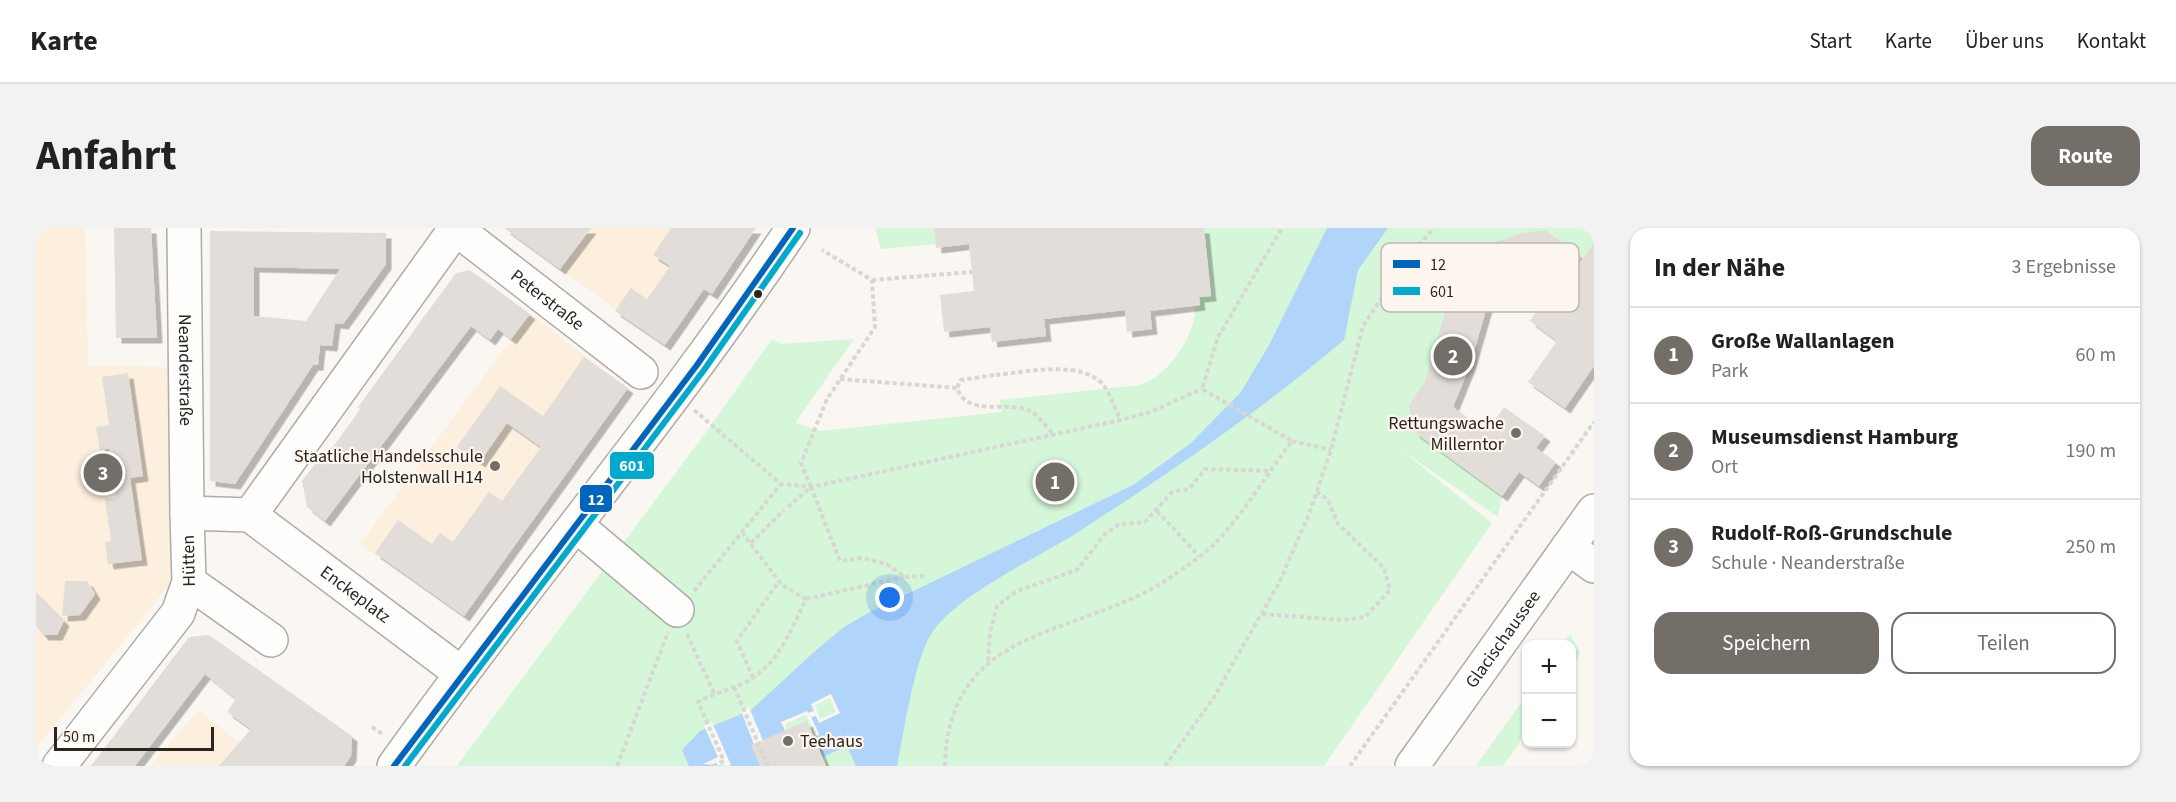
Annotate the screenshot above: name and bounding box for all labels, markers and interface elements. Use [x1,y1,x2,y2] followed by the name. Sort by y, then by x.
[30,21,98,61] text: Karte
[1809,26,1852,56] text: Start
[1885,26,1932,56] text: Karte
[1965,26,2044,56] text: Über uns
[2077,26,2146,56] text: Kontakt
[36,126,177,186] text: Anfahrt
[2031,126,2140,186] button: Route
[1381,243,1579,312] legend
[1654,249,1785,286] text: In der Nähe
[2011,253,2116,281] text: 3 Ergebnisse
[1430,254,1446,276] text: 12
[505,264,589,337] street label: Peterstraße
[1430,281,1454,303] text: 601
[752,288,764,300] unlabelled marker
[172,314,198,426] street label: Neanderstraße
[1711,325,1895,357] text: Große Wallanlagen
[1434,334,1472,378] pin: 2
[1668,341,1679,369] text: 1
[2076,341,2116,369] text: 60 m
[1711,357,1748,385] text: Park
[1388,411,1505,457] place label: Rettungswache Millerntor
[1711,421,1958,453] text: Museumsdienst Hamburg
[1509,426,1523,440] marker: Rettungswache Millerntor
[1668,437,1679,465] text: 2
[2066,437,2116,465] text: 190 m
[294,444,483,490] place label: Staatliche Handelsschule Holstenwall H14
[84,450,122,496] pin: 3
[609,451,655,480] line badge: 601
[1711,453,1738,481] text: Ort
[619,455,645,477] text: 601
[488,459,502,473] marker: Staatliche Handelsschule Holstenwall H14
[1036,460,1074,504] pin: 1
[579,484,613,513] line badge: 12
[588,489,604,511] text: 12
[1711,517,1952,549] text: Rudolf-Roß-Grundschule
[1668,533,1679,561] text: 3
[2066,533,2116,561] text: 250 m
[176,534,202,587] street label: Hütten
[1711,549,1905,577] text: Schule · Neanderstraße
[315,560,396,629] street label: Enckeplatz
[875,583,904,612] your location
[1460,585,1547,693] street label: Glacischaussee
[1654,612,1879,674] button: Speichern
[1891,612,2116,674] button: Teilen
[1522,640,1576,748] map controls
[1522,640,1576,694] button: +
[1522,694,1576,748] button: −
[54,724,214,752] scale bar
[63,726,95,748] text: 50 m
[800,729,863,754] place label: Teehaus
[781,734,795,748] marker: Teehaus

